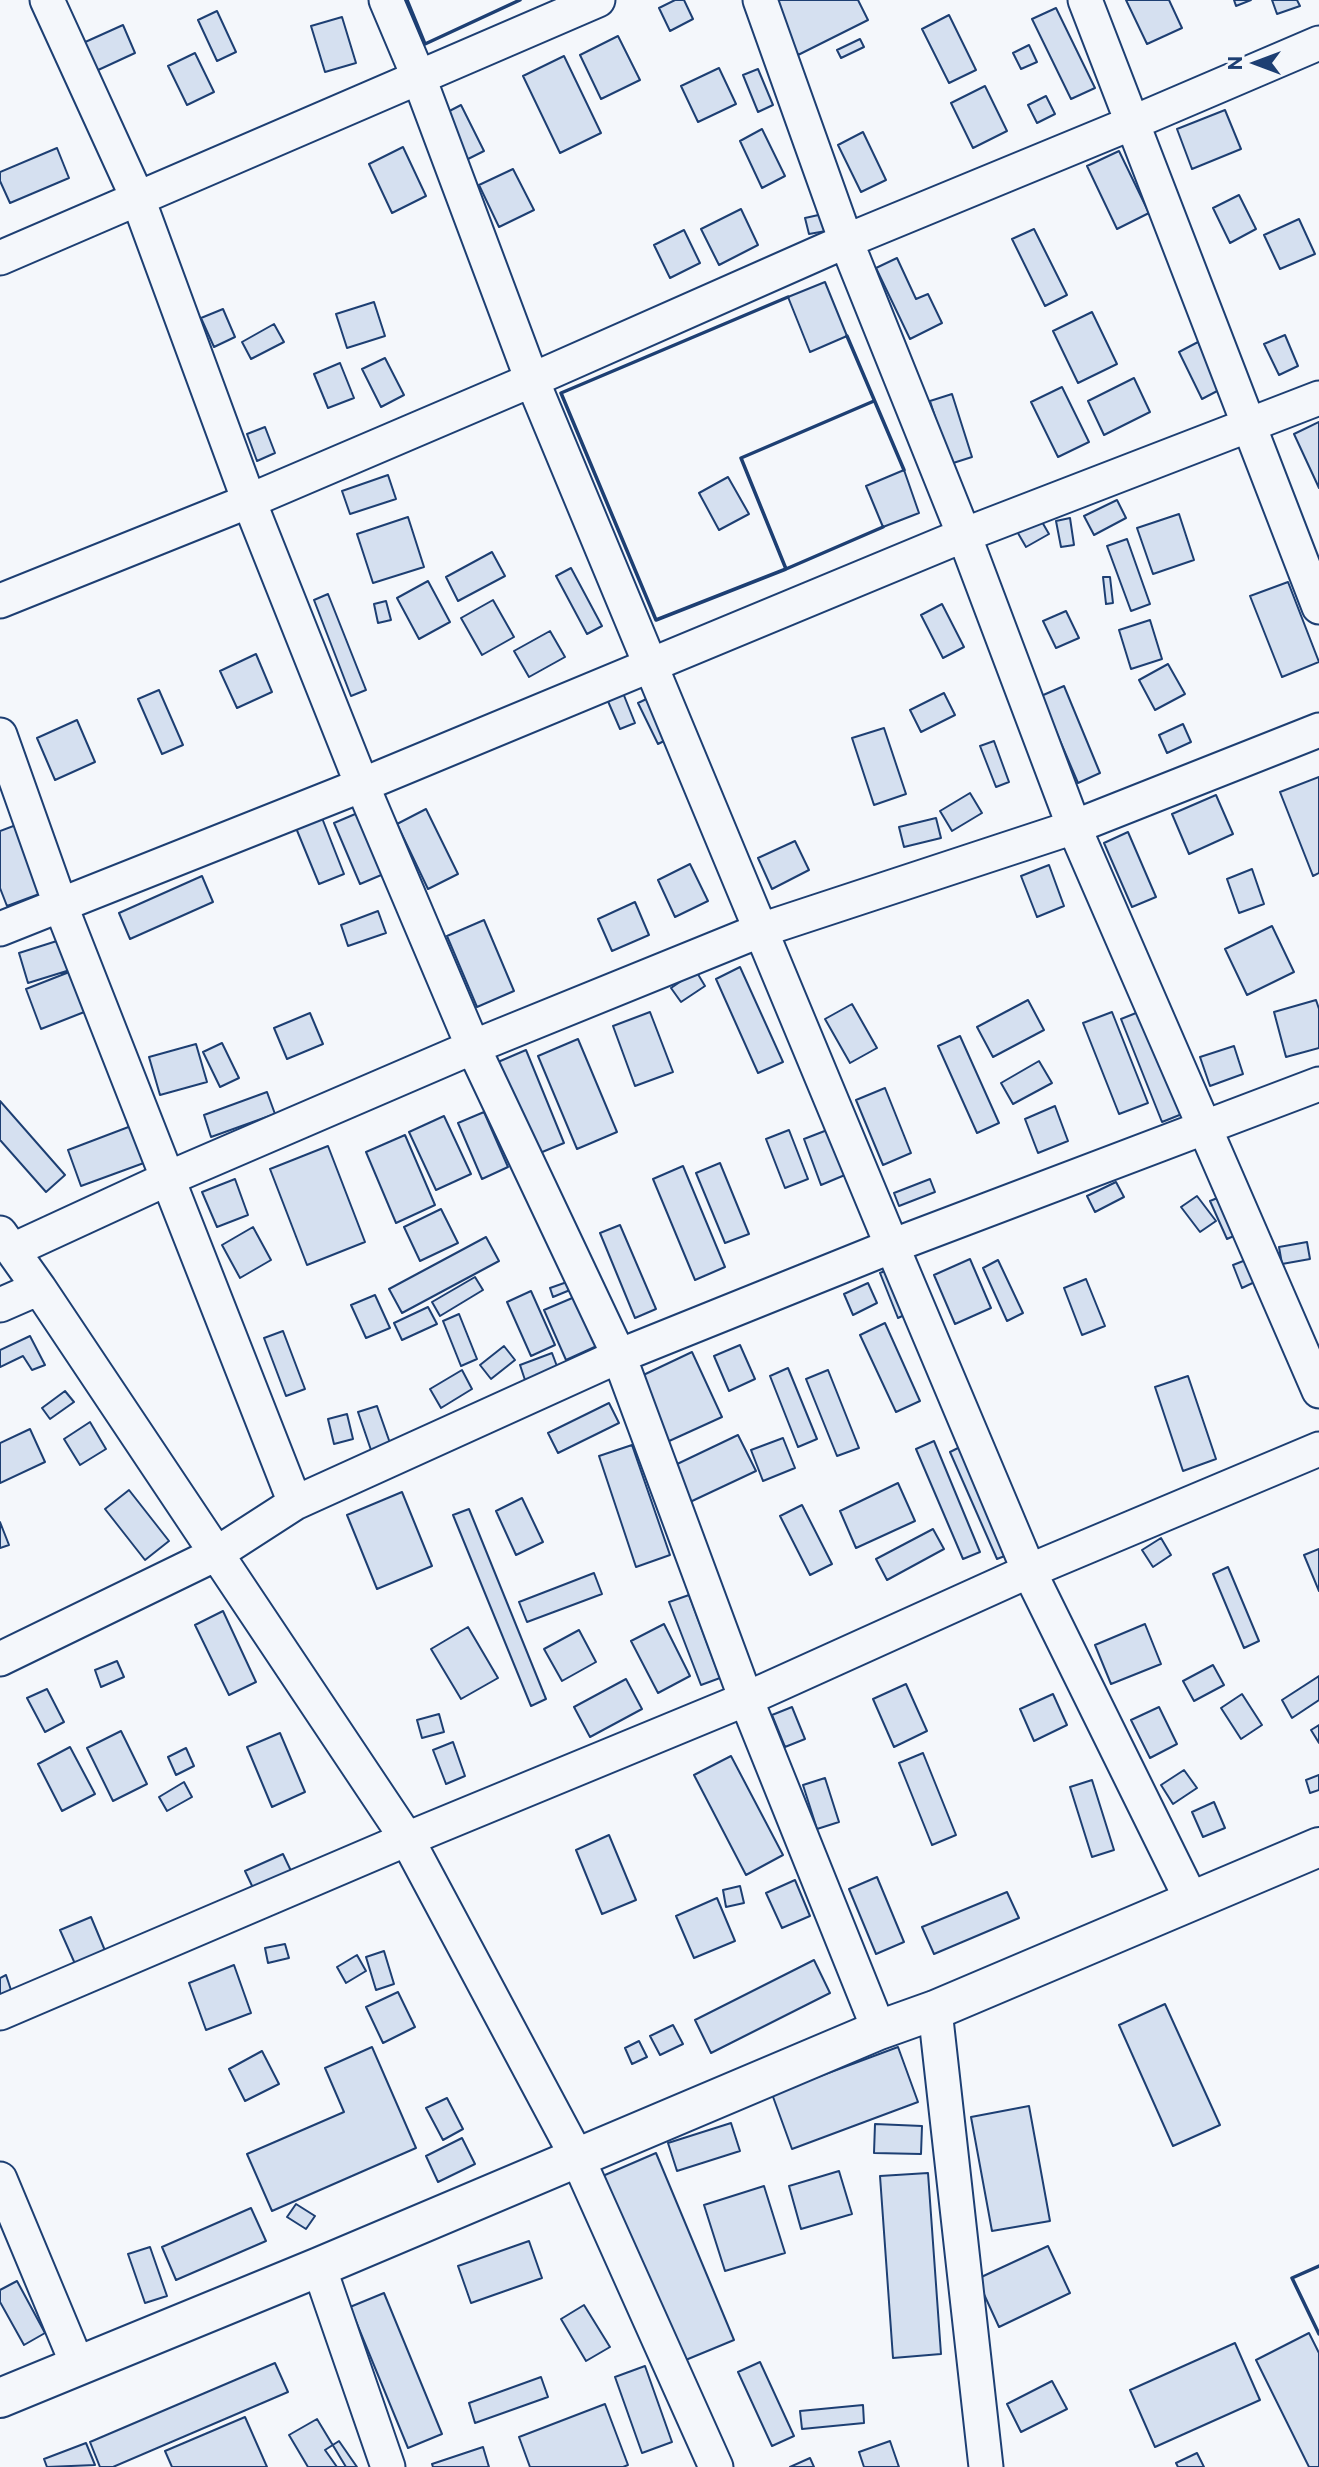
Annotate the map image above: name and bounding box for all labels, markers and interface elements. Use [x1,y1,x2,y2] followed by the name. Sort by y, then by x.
[1221,28,1291,98] north arrow
[1223,56,1246,70] text: N

